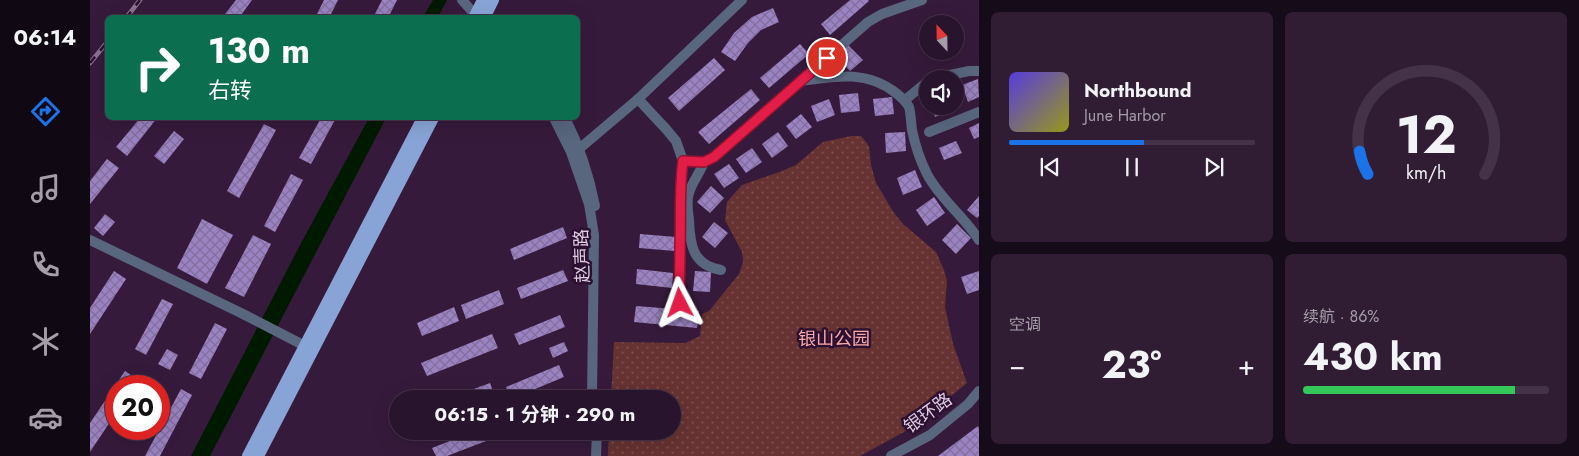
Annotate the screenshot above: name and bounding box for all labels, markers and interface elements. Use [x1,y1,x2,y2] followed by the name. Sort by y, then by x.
[919,15,964,60] north arrow
[919,15,964,115] map controls
[14,21,76,53] text: 06:14
[208,26,310,76] text: 130 m
[125,35,190,100] icon: right
[806,37,848,79] pin
[813,44,841,72] icon: arrive
[919,70,964,115] button: sound
[208,74,252,106] text: 右转
[1084,77,1191,104] text: Northbound
[28,94,63,129] icon: directions
[1396,97,1456,173] text: 12
[1084,104,1166,127] text: June Harbor
[1036,153,1064,181] icon: previous
[1118,153,1146,181] icon: pause
[1200,153,1228,181] icon: next
[1406,160,1446,186] text: km/h
[28,171,63,206] icon: music
[568,229,596,283] street label: 赵声路
[28,247,63,282] icon: phone
[653,276,705,328] position arrow
[1303,305,1379,328] text: 续航 · 86%
[1009,313,1041,336] text: 空调
[28,324,63,359] icon: climate
[798,326,870,352] park label: 银山公园
[1303,329,1443,384] text: 430 km
[1102,337,1162,392] text: 23°
[1009,345,1026,386] text: −
[1238,345,1255,386] text: +
[105,375,170,440] speed limit sign: 20
[899,387,957,439] street label: 银环路
[28,400,63,435] icon: car
[435,401,635,428] text: 06:15 · 1 分钟 · 290 m

